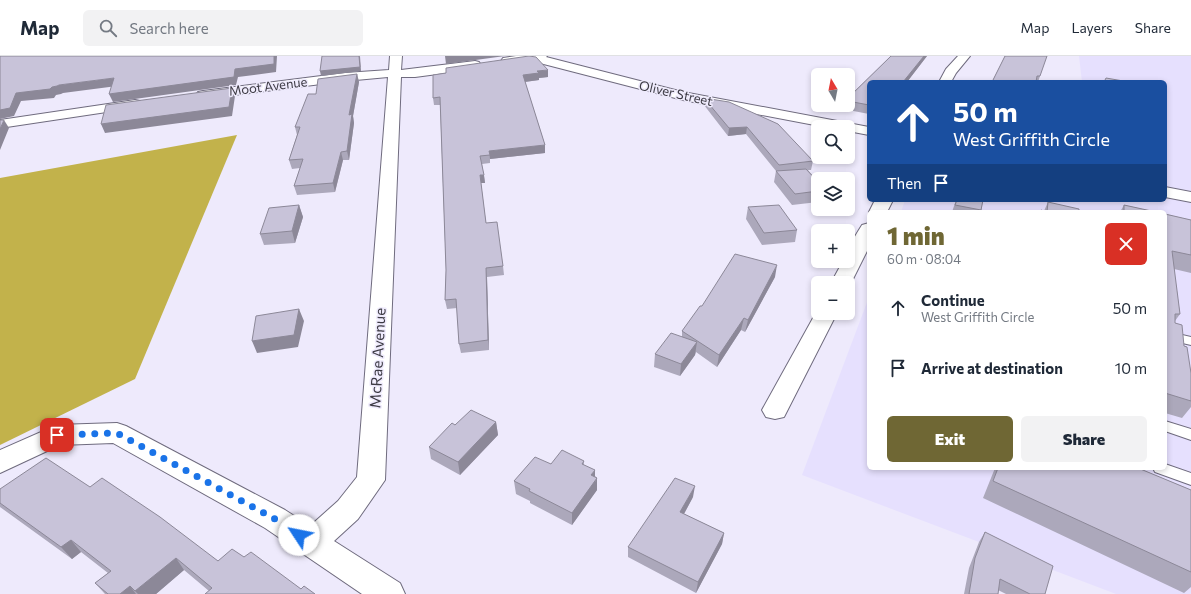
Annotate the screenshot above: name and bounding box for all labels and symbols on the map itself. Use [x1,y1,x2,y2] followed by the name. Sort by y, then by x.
[811,68,855,112] north arrow
[228,73,308,99] street label: Moot Avenue
[638,77,714,109] street label: Oliver Street
[365,307,389,409] street label: McRae Avenue
[40,418,74,452] pin
[278,514,320,556] position arrow

